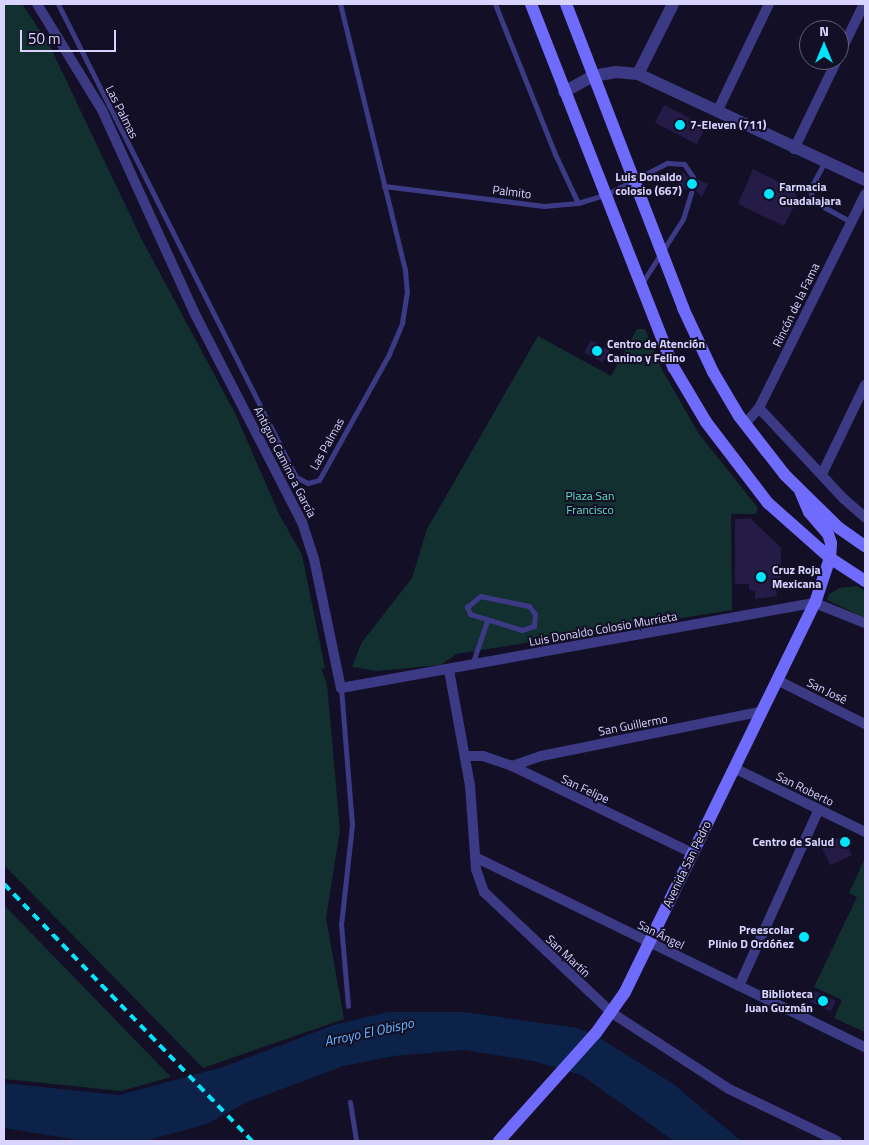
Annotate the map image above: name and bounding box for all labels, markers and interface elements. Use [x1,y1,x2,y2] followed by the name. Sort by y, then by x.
[22,20,119,52] scale bar
[799,20,849,70] north arrow
[819,20,829,41] text: N
[28,27,61,50] text: 50 m
[103,83,141,141] street label: Las Palmas
[690,118,766,132] place label: 7-Eleven (711)
[674,119,686,131] marker: 7-Eleven (711)
[615,170,682,198] place label: Luis Donaldo colosio (667)
[686,178,698,190] marker: Luis Donaldo colosio (667)
[779,180,841,208] place label: Farmacia Guadalajara
[492,182,532,202] street label: Palmito
[763,188,775,200] marker: Farmacia Guadalajara
[769,261,823,349] street label: Rincón de la Fama
[607,337,705,365] place label: Centro de Atención Canino y Felino
[591,345,603,357] marker: Centro de Atención Canino y Felino
[251,404,319,520] street label: Antiguo Camino a García
[307,415,347,473] street label: Las Palmas
[566,489,614,517] park label: Plaza San Francisco
[772,563,821,591] place label: Cruz Roja Mexicana
[754,570,768,584] marker: Cruz Roja Mexicana
[528,609,678,649] street label: Luis Donaldo Colosio Murrieta
[805,675,849,707] street label: San José
[597,711,669,739] street label: San Guillermo
[774,769,836,809] street label: San Roberto
[559,772,611,806] street label: San Felipe
[660,819,714,909] street label: Avenida San Pedro
[752,835,834,849] place label: Centro de Salud
[838,835,852,849] marker: Centro de Salud
[635,918,687,952] street label: San Ángel
[708,923,794,951] place label: Preescolar Plinio D Ordóñez
[798,931,810,943] marker: Preescolar Plinio D Ordóñez
[543,932,593,980] street label: San Martín
[745,987,813,1015] place label: Biblioteca Juan Guzmán
[817,995,829,1007] marker: Biblioteca Juan Guzmán
[323,1014,415,1050] water label: Arroyo El Obispo

